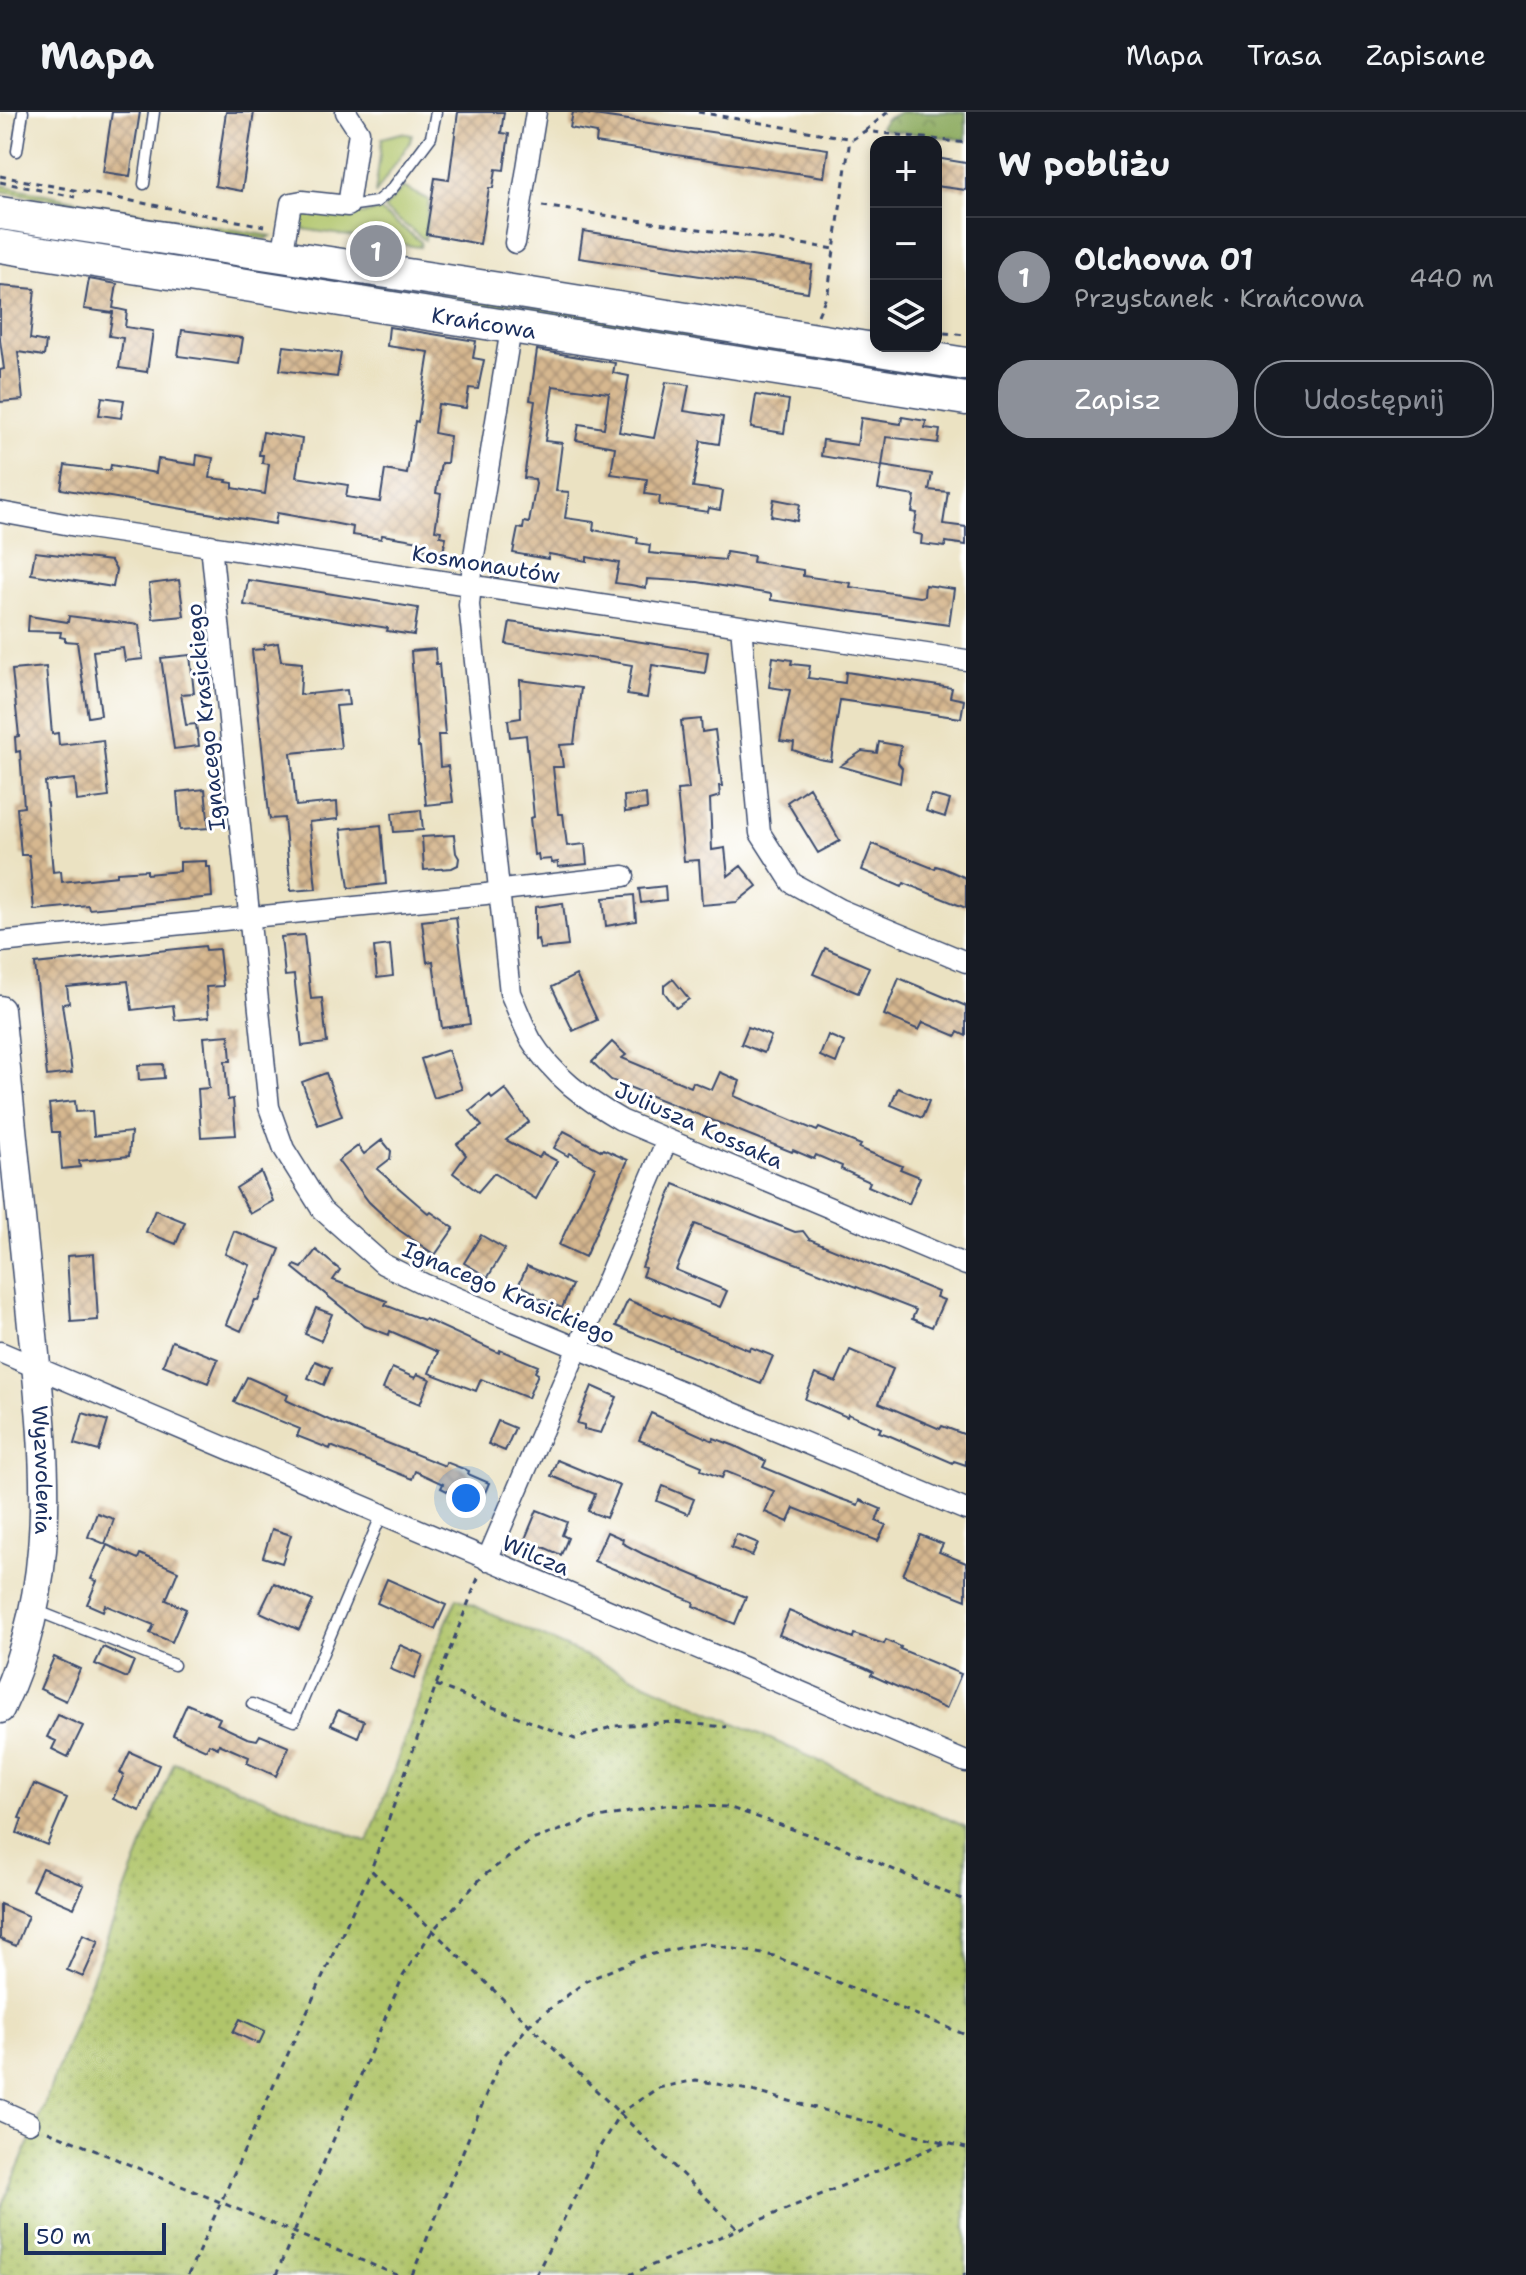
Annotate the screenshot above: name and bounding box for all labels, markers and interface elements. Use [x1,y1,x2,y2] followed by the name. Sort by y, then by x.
[40,30,154,81] text: Mapa
[1126,36,1203,74] text: Mapa
[1247,36,1322,74] text: Trasa
[1366,36,1486,74] text: Zapisane
[870,136,942,352] map controls
[870,136,942,208] button: +
[998,141,1171,187] text: W pobliżu
[870,208,942,280] button: −
[350,221,402,281] pin: 1
[1074,239,1253,280] text: Olchowa 01
[1018,260,1030,295] text: 1
[1409,260,1494,295] text: 440 m
[870,280,942,352] button: layers
[1074,280,1364,315] text: Przystanek · Krańcowa
[430,301,539,346] street label: Krańcowa
[998,360,1238,438] button: Zapisz
[1254,360,1494,438] button: Udostępnij
[410,538,562,591] street label: Kosmonautów
[179,602,232,832] street label: Ignacego Krasickiego
[610,1075,788,1176] street label: Juliusza Kossaka
[398,1235,620,1350] street label: Ignacego Krasickiego
[25,1404,58,1535] street label: Wyzwolenia
[446,1478,486,1518] your location
[498,1528,574,1583] street label: Wilcza
[24,2219,166,2255] scale bar
[36,2222,91,2251] text: 50 m

